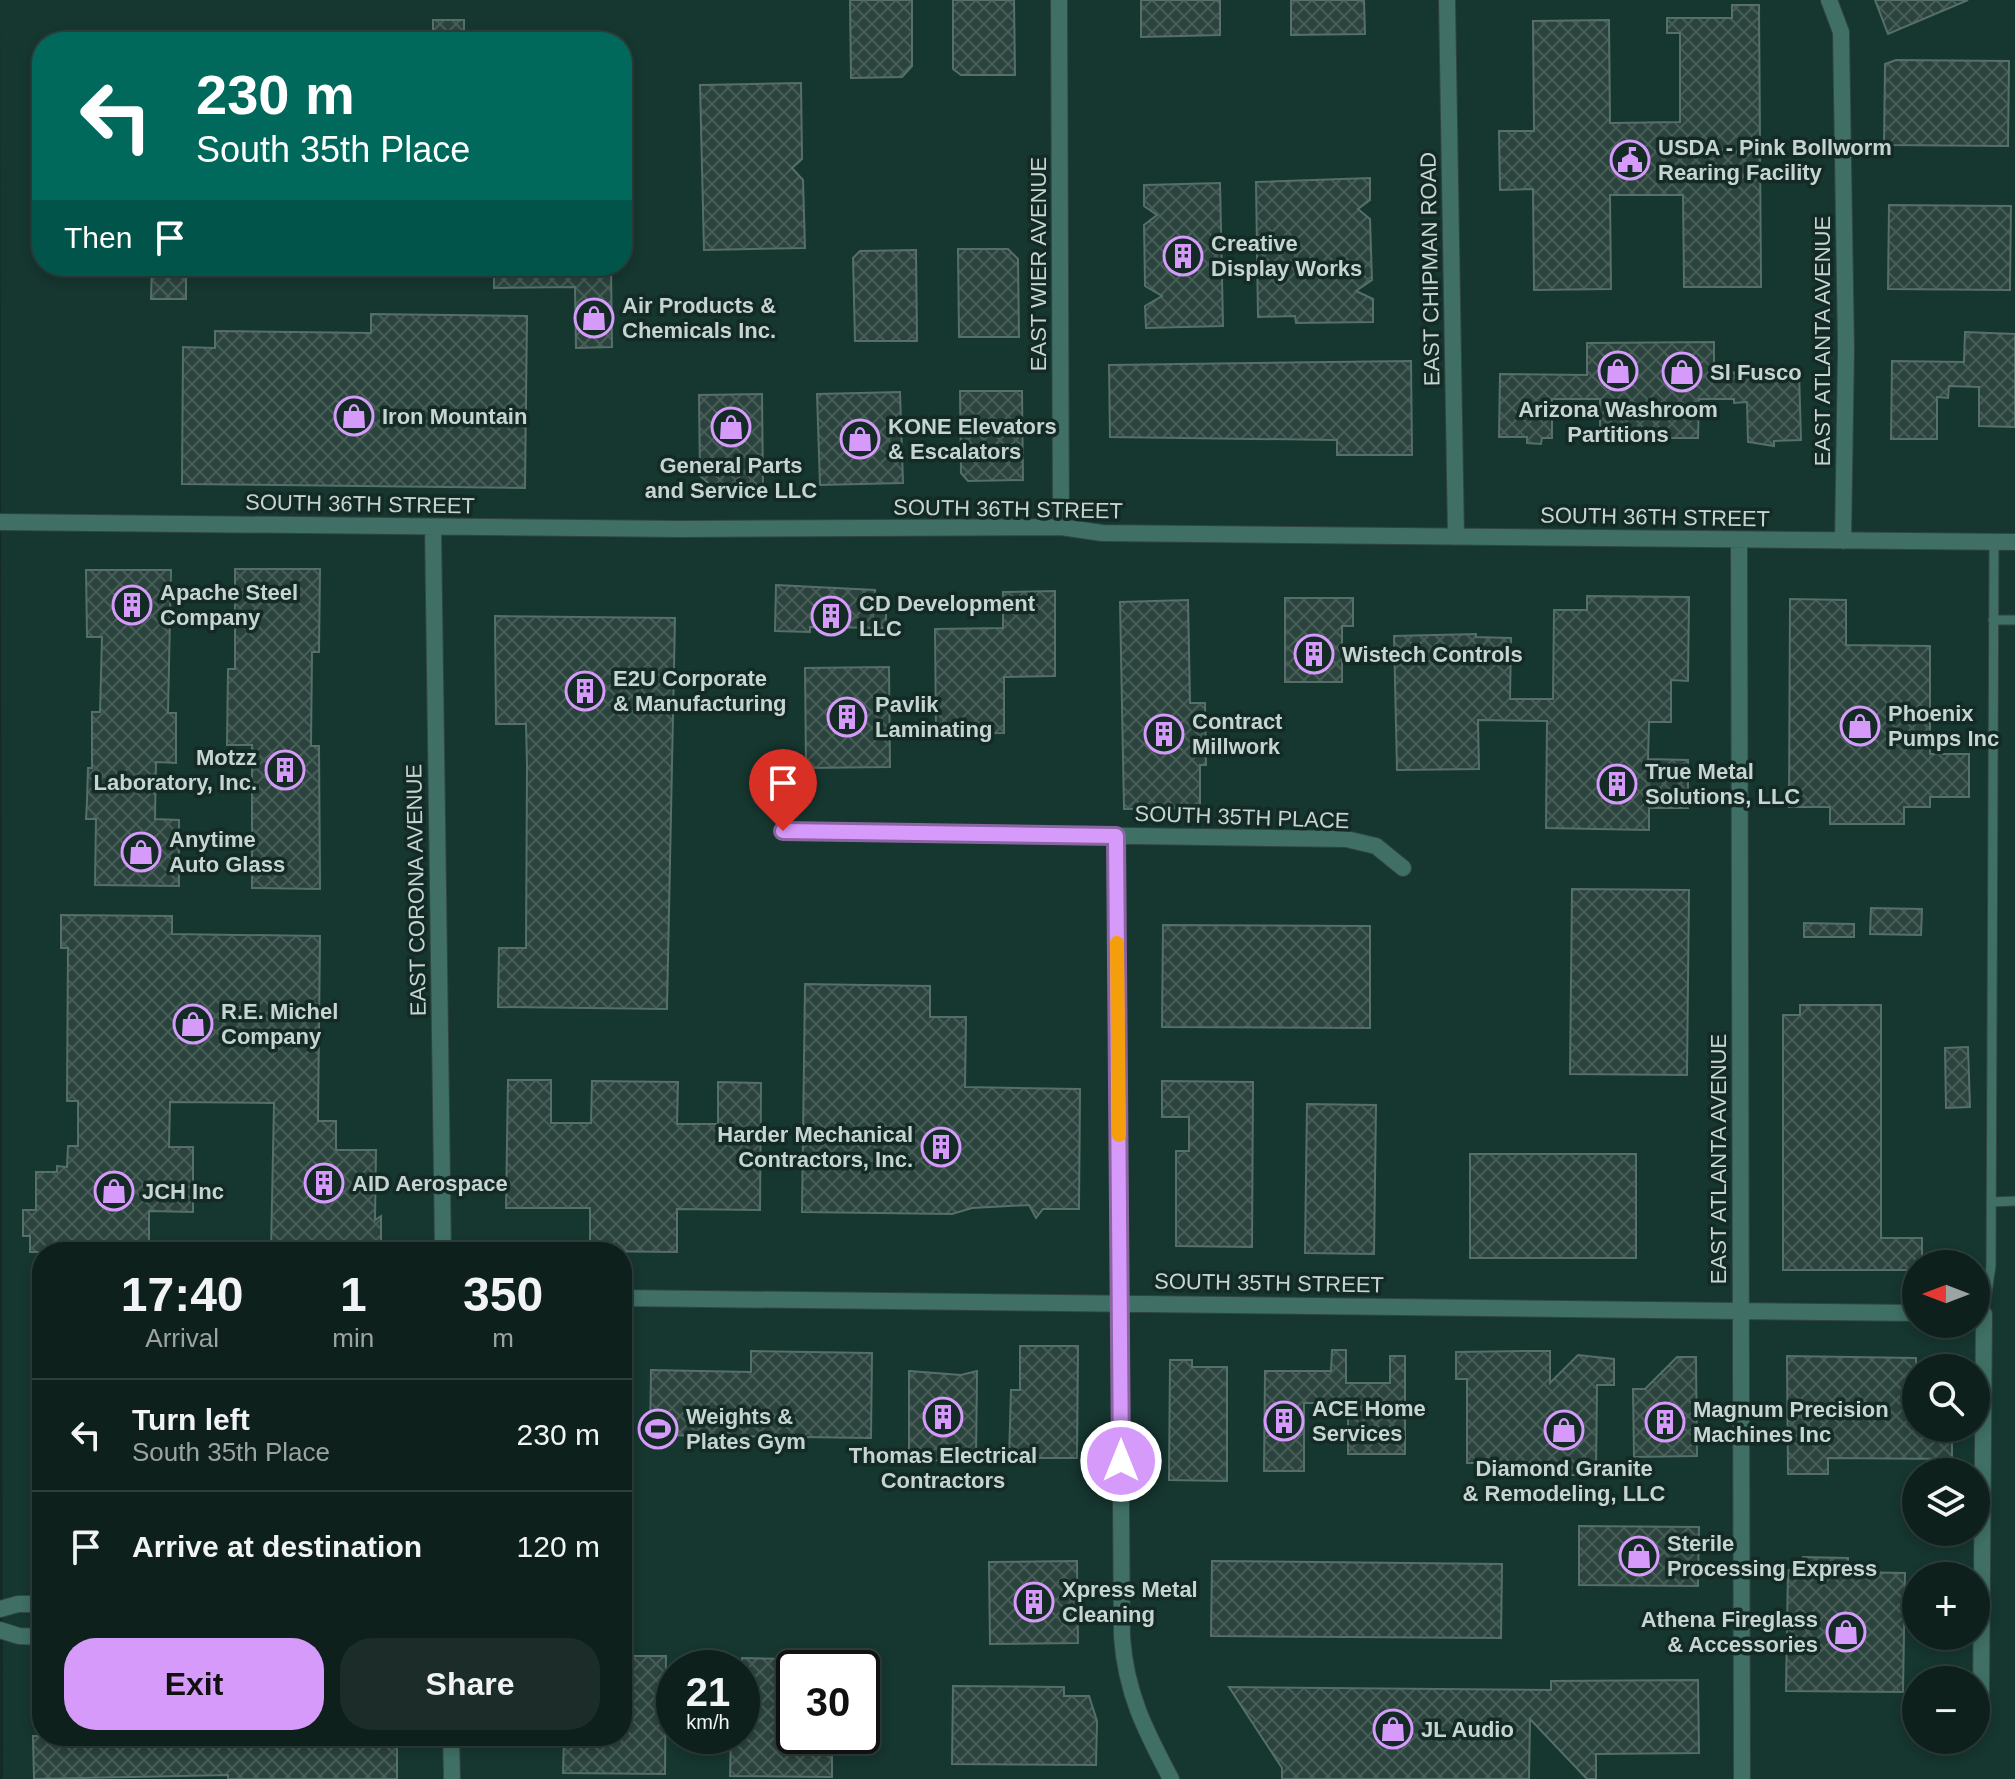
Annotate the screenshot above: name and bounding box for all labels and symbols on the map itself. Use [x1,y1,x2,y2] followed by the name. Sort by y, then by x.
[1658,135,1892,185] place label: USDA - Pink Bollworm Rearing Facility
[1609,139,1651,181] public building icon: USDA - Pink Bollworm Rearing Facility
[1415,152,1445,386] street label: EAST CHIPMAN ROAD
[1026,157,1051,371] street label: EAST WIER AVENUE
[1810,216,1835,466] street label: EAST ATLANTA AVENUE
[1211,231,1362,281] place label: Creative Display Works
[1162,235,1204,277] building icon: Creative Display Works
[622,293,776,343] place label: Air Products & Chemicals Inc.
[573,297,615,339] shop icon: Air Products & Chemicals Inc.
[1597,350,1639,392] shop icon: Arizona Washroom Partitions
[1661,351,1703,393] shop icon: Sl Fusco
[1710,360,1802,385] place label: Sl Fusco
[333,395,375,437] shop icon: Iron Mountain
[1518,397,1718,447] place label: Arizona Washroom Partitions
[382,404,527,429] place label: Iron Mountain
[710,406,752,448] shop icon: General Parts and Service LLC
[888,414,1057,464] place label: KONE Elevators & Escalators
[839,418,881,460] shop icon: KONE Elevators & Escalators
[645,453,817,503] place label: General Parts and Service LLC
[245,489,475,519] street label: SOUTH 36TH STREET
[893,494,1123,524] street label: SOUTH 36TH STREET
[1540,502,1770,532] street label: SOUTH 36TH STREET
[160,580,298,630] place label: Apache Steel Company
[111,584,153,626] building icon: Apache Steel Company
[859,591,1036,641] place label: CD Development LLC
[810,595,852,637] building icon: CD Development LLC
[1293,633,1335,675] building icon: Wistech Controls
[1342,642,1523,667] place label: Wistech Controls
[613,666,787,716] place label: E2U Corporate & Manufacturing
[564,670,606,712] building icon: E2U Corporate & Manufacturing
[875,692,992,742] place label: Pavlik Laminating
[826,696,868,738] building icon: Pavlik Laminating
[1888,701,1999,751] place label: Phoenix Pumps Inc
[1839,705,1881,747] shop icon: Phoenix Pumps Inc
[1192,709,1283,759] place label: Contract Millwork
[1143,713,1185,755] building icon: Contract Millwork
[94,745,257,795] place label: Motzz Laboratory, Inc.
[264,749,306,791] building icon: Motzz Laboratory, Inc.
[749,749,817,831] pin
[1645,759,1800,809] place label: True Metal Solutions, LLC
[1596,763,1638,805] building icon: True Metal Solutions, LLC
[401,764,431,1016] street label: EAST CORONA AVENUE
[1134,801,1350,833] street label: SOUTH 35TH PLACE
[169,827,285,877] place label: Anytime Auto Glass
[120,831,162,873] shop icon: Anytime Auto Glass
[221,999,338,1049] place label: R.E. Michel Company
[172,1003,214,1045] shop icon: R.E. Michel Company
[1706,1034,1731,1284] street label: EAST ATLANTA AVENUE
[717,1122,913,1172] place label: Harder Mechanical Contractors, Inc.
[920,1126,962,1168] building icon: Harder Mechanical Contractors, Inc.
[303,1162,345,1204] building icon: AID Aerospace
[93,1170,135,1212] shop icon: JCH Inc
[352,1171,508,1196] place label: AID Aerospace
[142,1179,224,1204] place label: JCH Inc
[1902,1250,1990,1338] north arrow
[1154,1268,1384,1298] street label: SOUTH 35TH STREET
[922,1396,964,1438] building icon: Thomas Electrical Contractors
[1312,1396,1426,1446] place label: ACE Home Services
[1693,1397,1889,1447] place label: Magnum Precision Machines Inc
[1263,1400,1305,1442] building icon: ACE Home Services
[1644,1401,1686,1443] building icon: Magnum Precision Machines Inc
[686,1404,806,1454] place label: Weights & Plates Gym
[637,1408,679,1450] sports icon: Weights & Plates Gym
[1543,1409,1585,1451] shop icon: Diamond Granite & Remodeling, LLC
[1079,1419,1163,1503] position arrow
[849,1443,1037,1493] place label: Thomas Electrical Contractors
[1463,1456,1666,1506] place label: Diamond Granite & Remodeling, LLC
[1667,1531,1877,1581] place label: Sterile Processing Express
[1618,1535,1660,1577] shop icon: Sterile Processing Express
[1062,1577,1198,1627] place label: Xpress Metal Cleaning
[1013,1581,1055,1623] building icon: Xpress Metal Cleaning
[1641,1607,1818,1657] place label: Athena Fireglass & Accessories
[1825,1611,1867,1653] shop icon: Athena Fireglass & Accessories
[776,1650,880,1754] speed limit sign: 30
[1372,1708,1414,1750] shop icon: JL Audio
[1421,1717,1514,1742] place label: JL Audio

